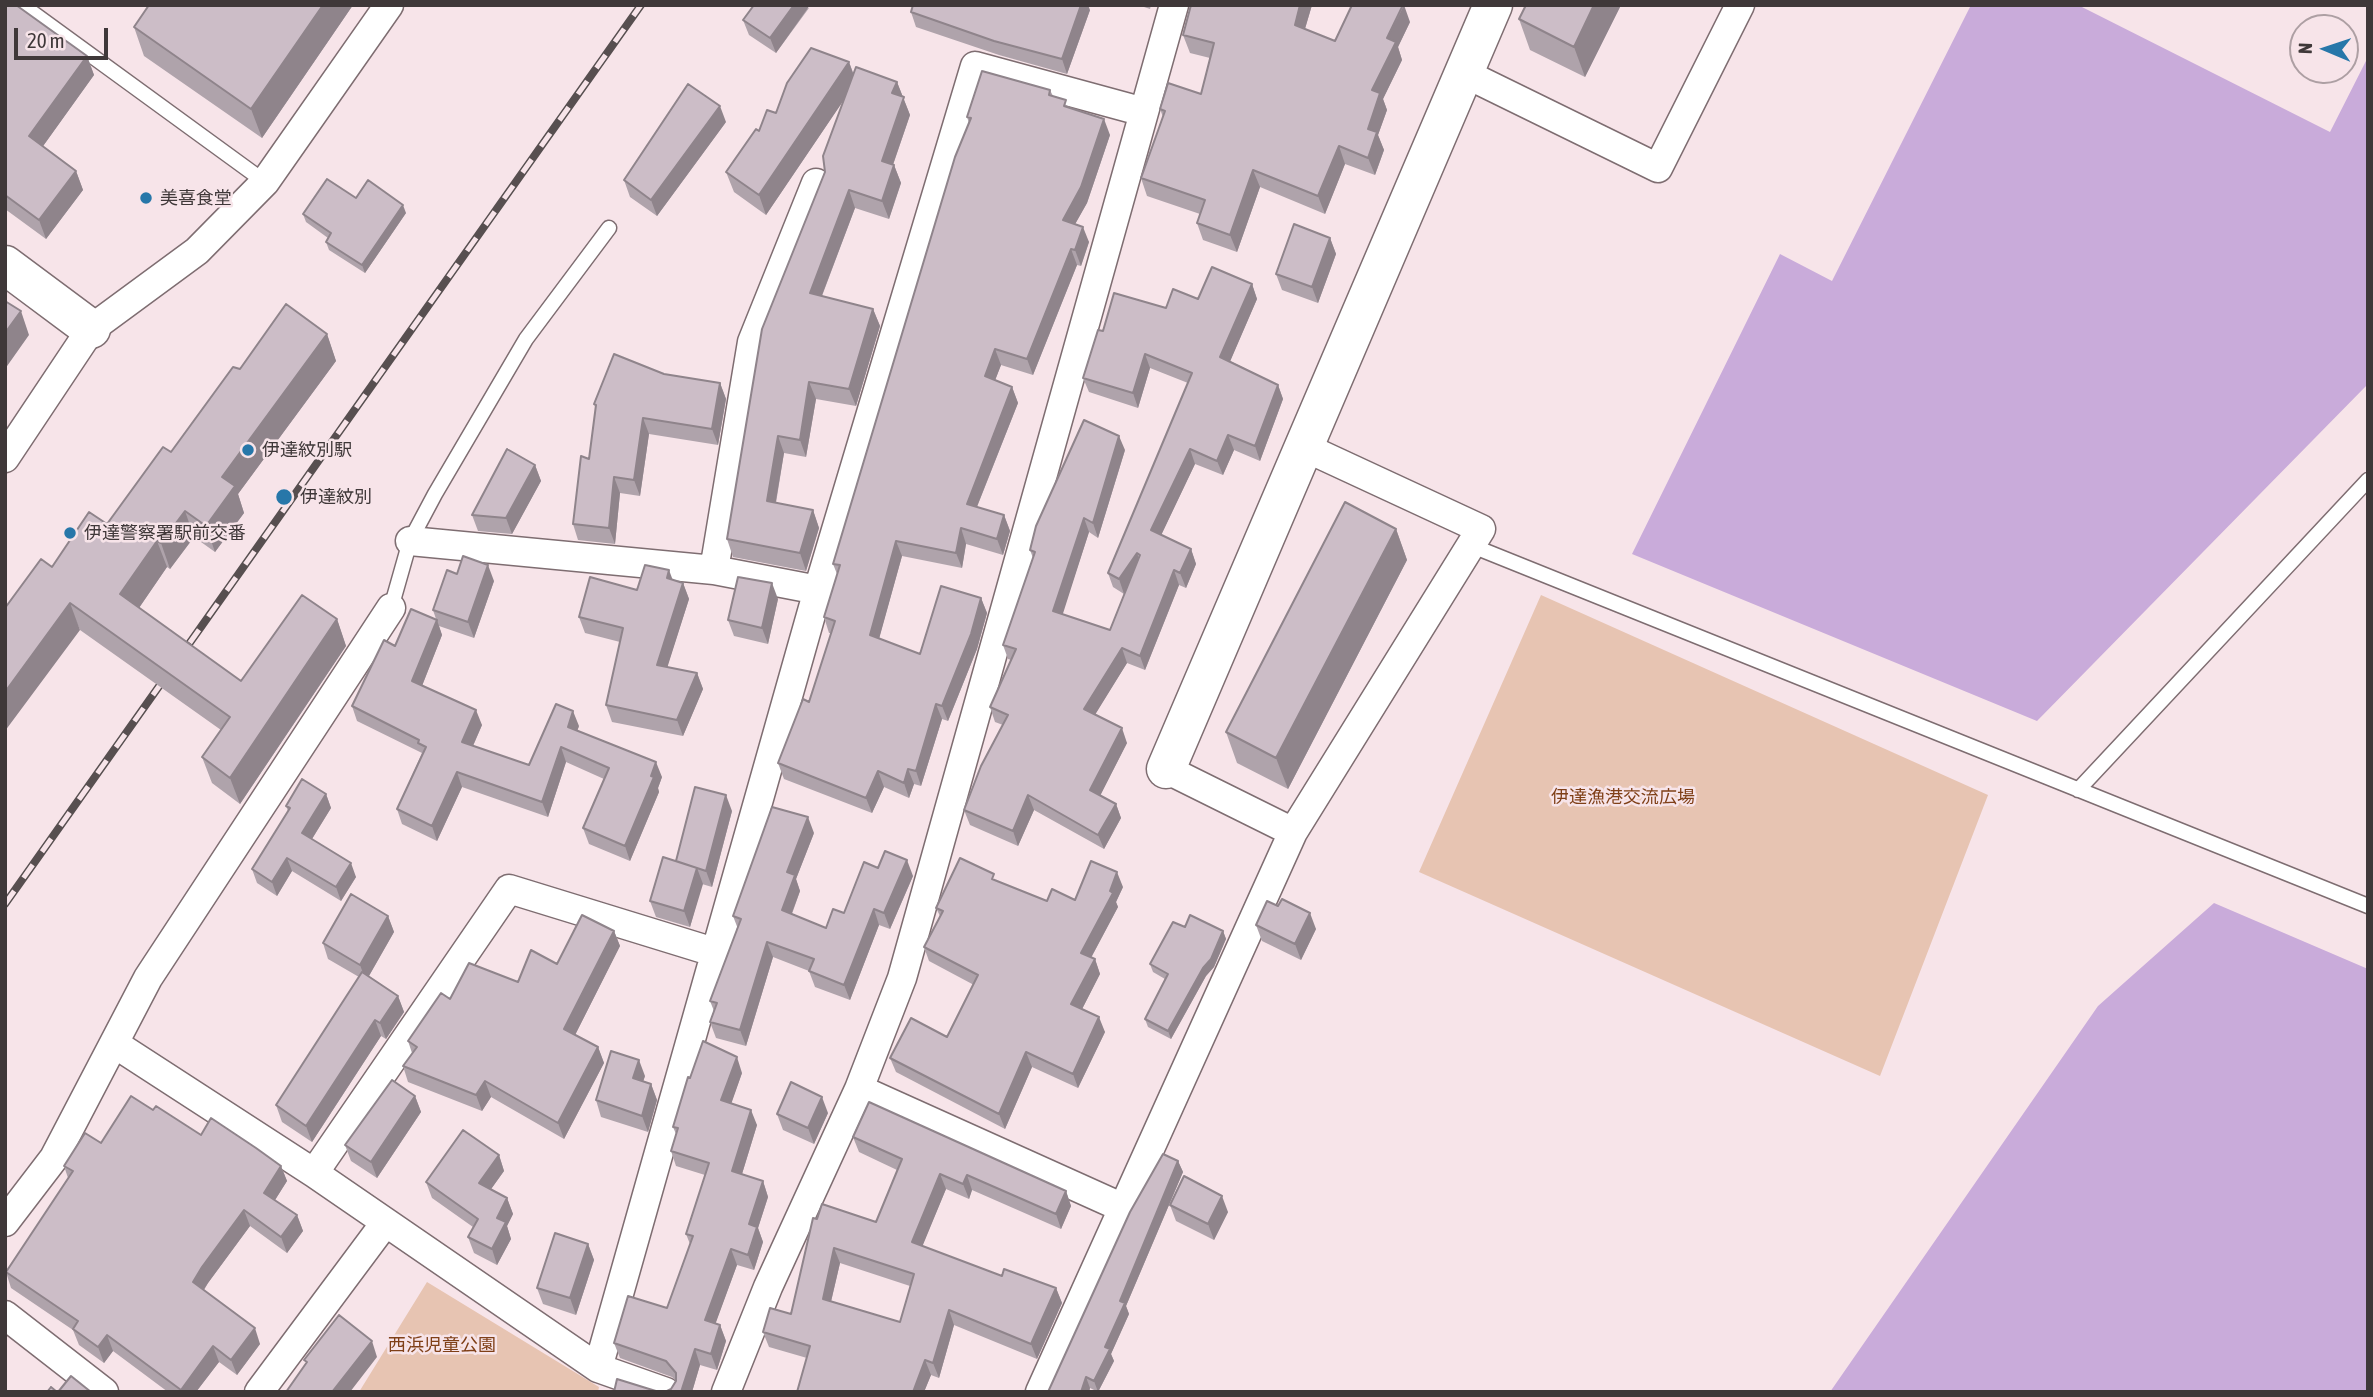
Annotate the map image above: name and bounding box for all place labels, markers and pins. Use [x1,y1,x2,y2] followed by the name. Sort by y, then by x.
[160,187,232,209] place label: 美喜食堂
[138,190,154,206] marker: 美喜食堂
[262,439,352,461] place label: 伊達紋別駅
[240,442,256,458] marker: 伊達紋別駅
[300,486,372,508] place label: 伊達紋別
[274,487,294,507] marker: 伊達紋別
[84,522,246,544] place label: 伊達警察署駅前交番
[62,525,78,541] marker: 伊達警察署駅前交番

